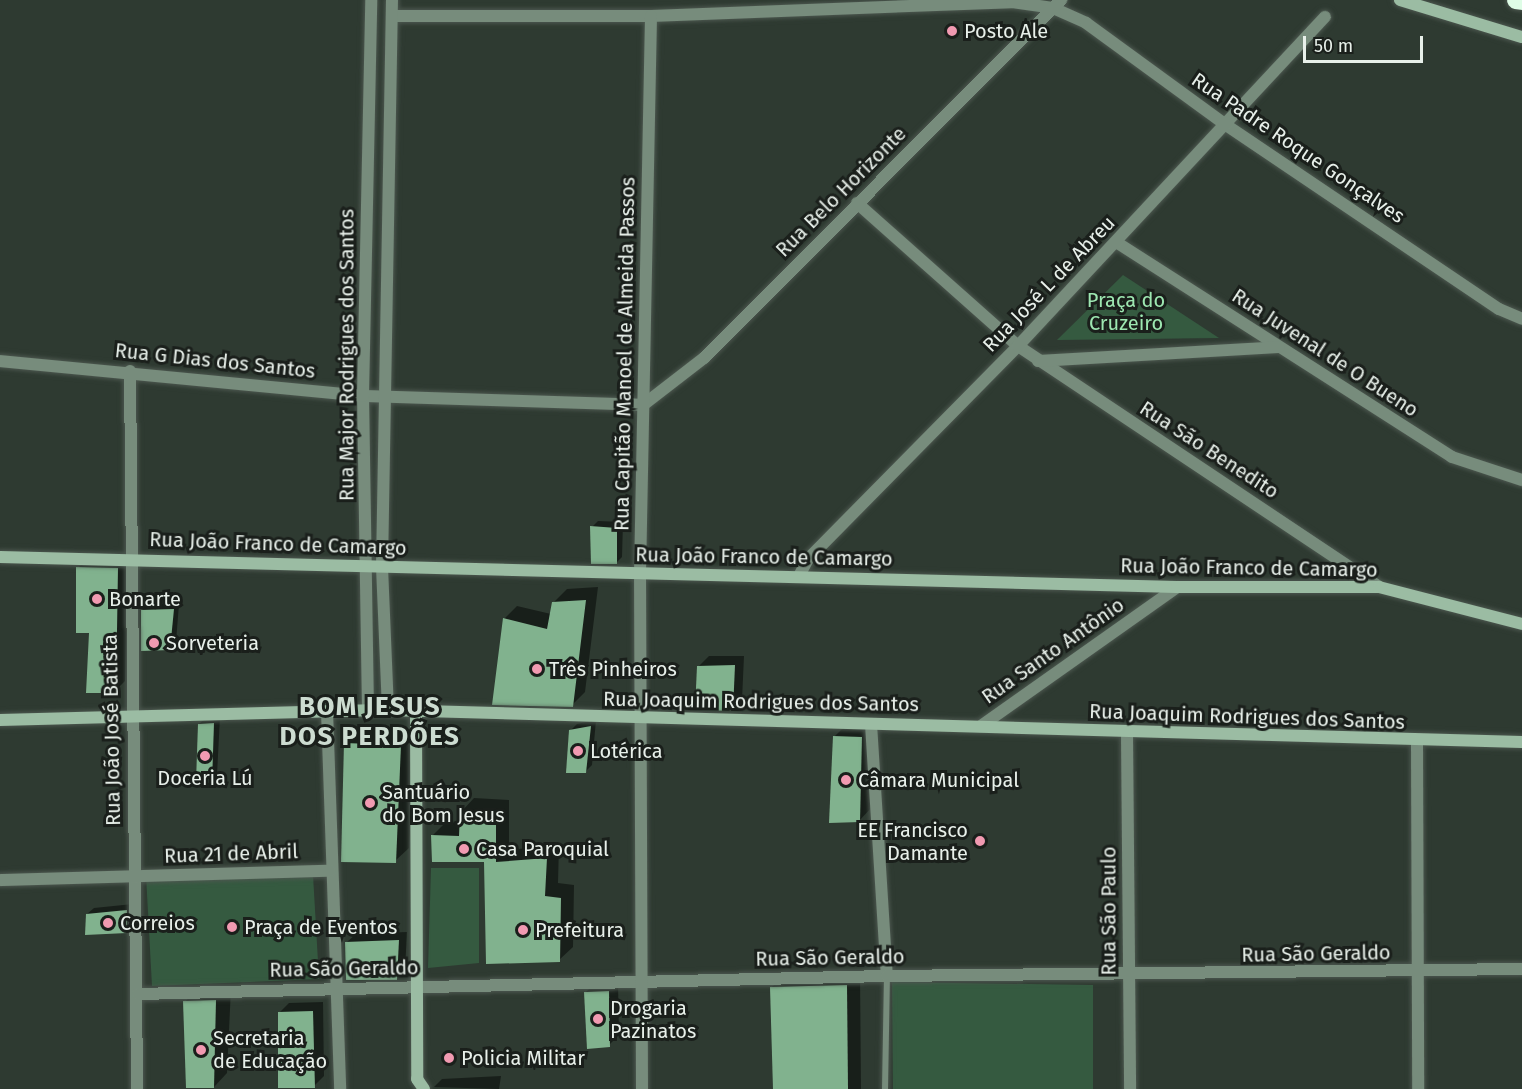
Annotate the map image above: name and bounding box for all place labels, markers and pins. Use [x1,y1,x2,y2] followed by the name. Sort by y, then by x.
[964,19,1048,43] place label: Posto Ale
[945,24,959,38] marker: Posto Ale
[109,587,181,611] place label: Bonarte
[90,592,104,606] marker: Bonarte
[166,631,259,655] place label: Sorveteria
[147,636,161,650] marker: Sorveteria
[549,657,677,681] place label: Três Pinheiros
[530,662,544,676] marker: Três Pinheiros
[590,739,663,763] place label: Lotérica
[571,744,585,758] marker: Lotérica
[198,749,212,763] marker: Doceria Lú
[157,766,253,790] place label: Doceria Lú
[858,768,1019,792] place label: Câmara Municipal
[839,773,853,787] marker: Câmara Municipal
[382,780,505,827] place label: Santuário do Bom Jesus
[363,796,377,810] marker: Santuário do Bom Jesus
[857,818,968,865] place label: EE Francisco Damante
[973,834,987,848] marker: EE Francisco Damante
[476,837,609,861] place label: Casa Paroquial
[457,842,471,856] marker: Casa Paroquial
[120,911,195,935] place label: Correios
[244,915,397,939] place label: Praça de Eventos
[101,916,115,930] marker: Correios
[535,918,624,942] place label: Prefeitura
[225,920,239,934] marker: Praça de Eventos
[516,923,530,937] marker: Prefeitura
[610,996,696,1043] place label: Drogaria Pazinatos
[591,1012,605,1026] marker: Drogaria Pazinatos
[213,1026,327,1073] place label: Secretaria de Educação
[194,1043,208,1057] marker: Secretaria de Educação
[461,1046,585,1070] place label: Policia Militar
[442,1051,456,1065] marker: Policia Militar

